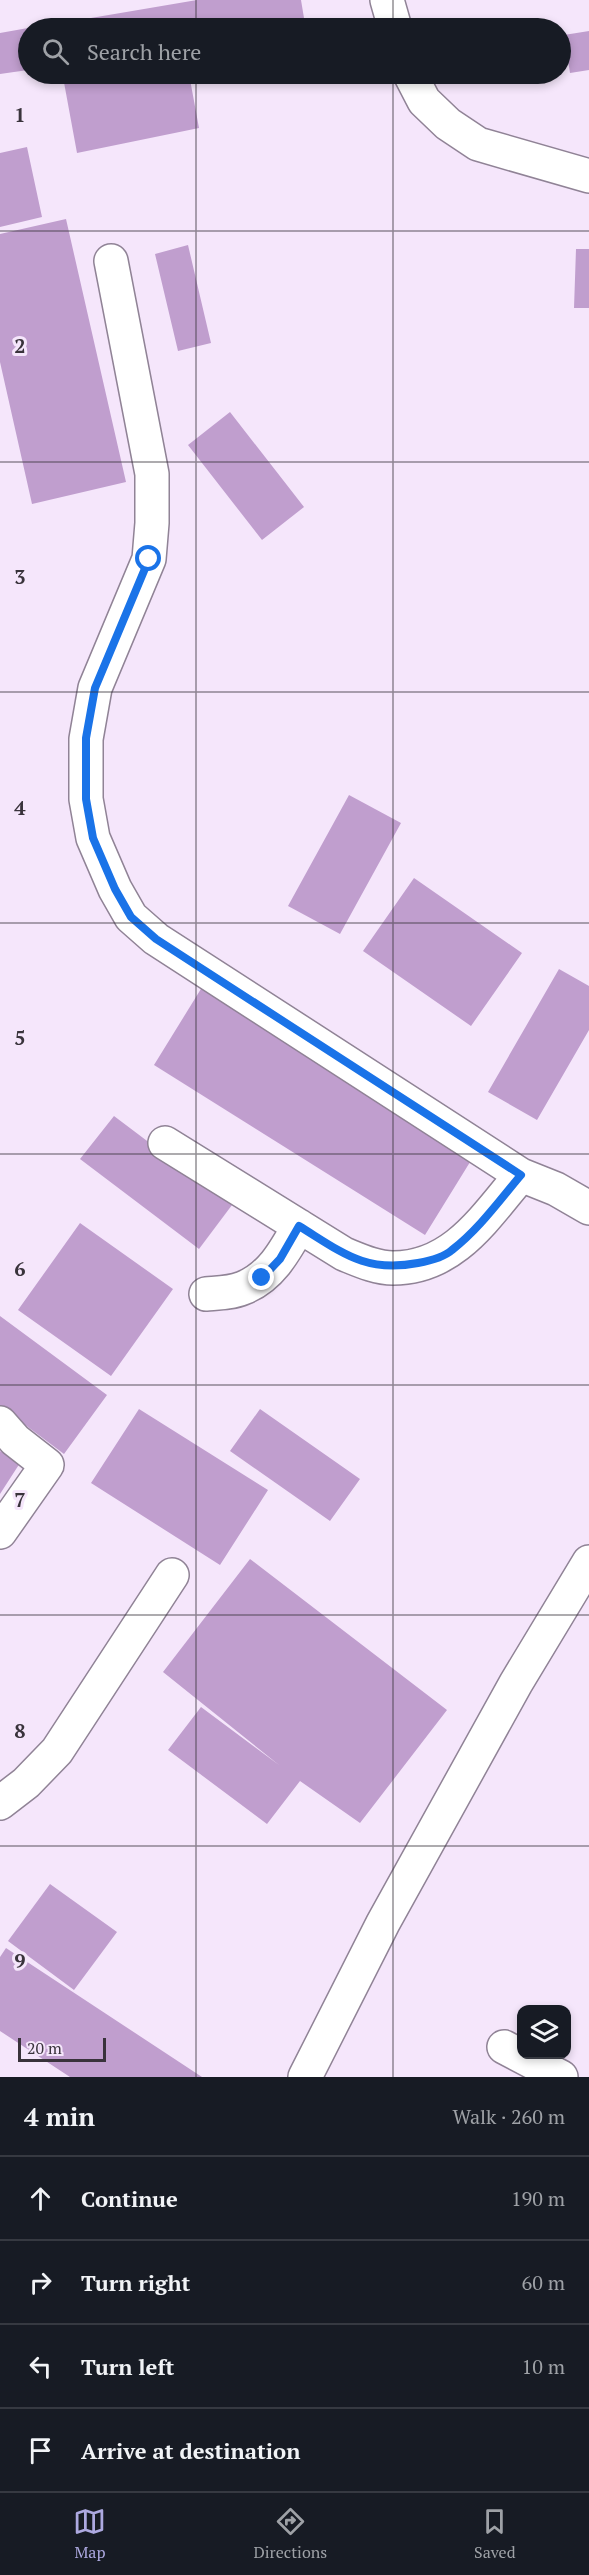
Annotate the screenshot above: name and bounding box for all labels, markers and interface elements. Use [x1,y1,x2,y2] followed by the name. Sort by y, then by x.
[18,18,571,84] search box
[39,35,72,68] icon: search
[87,37,201,66] text: Search here
[14,101,26,128] text: 1
[14,332,26,359] text: 2
[135,545,161,571] route start
[14,563,26,590] text: 3
[14,794,26,821] text: 4
[14,1024,26,1051] text: 5
[14,1255,26,1282] text: 6
[248,1264,274,1290] route end
[14,1486,26,1513] text: 7
[14,1717,26,1744] text: 8
[14,1947,26,1974] text: 9
[517,2005,571,2059] map controls
[517,2005,571,2059] button: layers
[18,2035,106,2062] scale bar
[27,2037,62,2059] text: 20 m
[24,2099,95,2133] text: 4 min
[453,2103,565,2130] text: Walk · 260 m
[24,2182,57,2215] icon: ahead
[81,2184,178,2213] text: Continue
[511,2185,565,2212] text: 190 m
[24,2266,57,2299] icon: right
[81,2268,190,2297] text: Turn right
[522,2269,565,2296] text: 60 m
[24,2350,57,2383] icon: left
[81,2352,174,2381] text: Turn left
[522,2353,565,2380] text: 10 m
[24,2434,57,2467] icon: arrive
[81,2436,300,2465] text: Arrive at destination
[73,2505,106,2563] tab: Map
[253,2505,327,2563] tab: Directions
[474,2505,516,2563] tab: Saved

